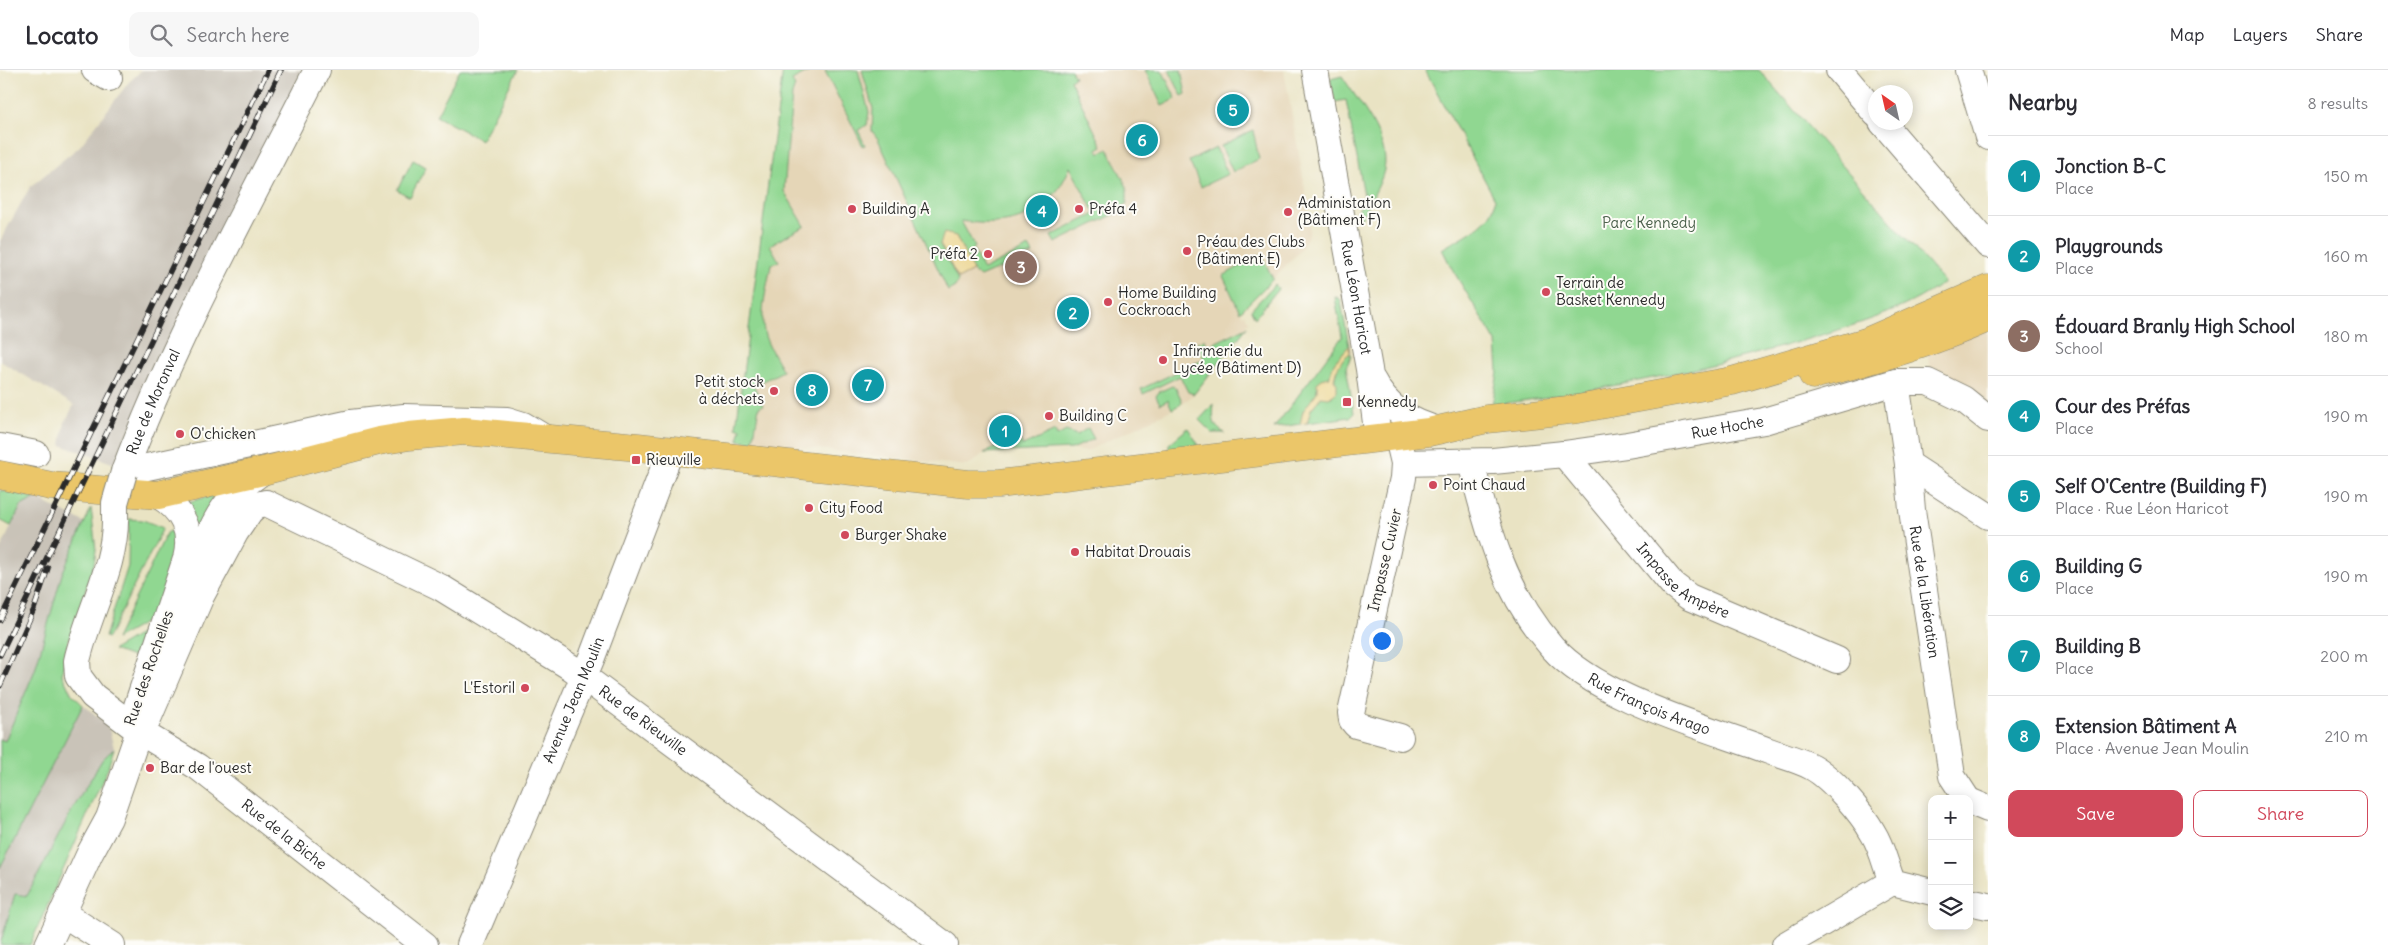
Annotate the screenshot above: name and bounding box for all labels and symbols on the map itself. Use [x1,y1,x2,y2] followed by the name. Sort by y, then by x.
[1868,85,1913,130] north arrow
[1217,91,1249,129] pin: 5
[1126,121,1158,159] pin: 6
[1026,192,1058,230] pin: 4
[1298,193,1391,229] place label: Administation (Bâtiment F)
[862,199,930,218] place label: Building A
[1089,199,1138,218] place label: Préfa 4
[846,203,858,215] marker: Building A
[1073,203,1085,215] marker: Préfa 4
[1282,206,1294,218] marker: Administation (Bâtiment F)
[1602,213,1696,232] park label: Parc Kennedy
[1197,232,1305,268] place label: Préau des Clubs (Bâtiment E)
[1337,238,1376,356] street label: Rue Léon Haricot
[930,244,978,263] place label: Préfa 2
[1181,245,1193,257] marker: Préau des Clubs (Bâtiment E)
[982,248,994,260] marker: Préfa 2
[1005,248,1037,286] pin: 3
[1556,273,1665,309] place label: Terrain de Basket Kennedy
[1118,283,1217,319] place label: Home Building Cockroach
[1540,286,1552,298] marker: Terrain de Basket Kennedy
[1057,294,1089,332] pin: 2
[1102,296,1114,308] marker: Home Building Cockroach
[1173,341,1301,377] place label: Infirmerie du Lycée (Bâtiment D)
[122,346,184,457] street label: Rue de Moronval
[1157,354,1169,366] marker: Infirmerie du Lycée (Bâtiment D)
[852,366,884,404] pin: 7
[796,371,828,409] pin: 8
[695,372,764,408] place label: Petit stock à déchets
[768,385,780,397] marker: Petit stock à déchets
[1357,392,1417,411] place label: Kennedy
[1341,396,1353,408] marker: Kennedy
[1059,406,1127,425] place label: Building C
[1043,410,1055,422] marker: Building C
[1690,411,1765,443] street label: Rue Hoche
[989,412,1021,450] pin: 1
[190,424,256,443] place label: O'chicken
[174,428,186,440] marker: O'chicken
[646,450,701,469] place label: Rieuville
[630,454,642,466] marker: Rieuville
[1443,475,1525,494] place label: Point Chaud
[1427,479,1439,491] marker: Point Chaud
[819,498,883,517] place label: City Food
[803,502,815,514] marker: City Food
[1363,506,1406,613] street label: Impasse Cuvier
[1905,524,1944,660] street label: Rue de la Libération
[855,525,947,544] place label: Burger Shake
[839,529,851,541] marker: Burger Shake
[1633,539,1733,622] street label: Impasse Ampère
[1085,542,1191,561] place label: Habitat Drouais
[1069,546,1081,558] marker: Habitat Drouais
[120,607,177,728] street label: Rue des Rochelles
[1369,628,1395,654] your location
[538,634,608,766] street label: Avenue Jean Moulin
[1584,669,1713,739] street label: Rue François Arago
[463,678,515,697] place label: L'Estoril
[595,681,691,759] street label: Rue de Rieuville
[519,682,531,694] marker: L'Estoril
[160,758,252,777] place label: Bar de l'ouest
[144,762,156,774] marker: Bar de l'ouest
[238,795,331,873] street label: Rue de la Biche

